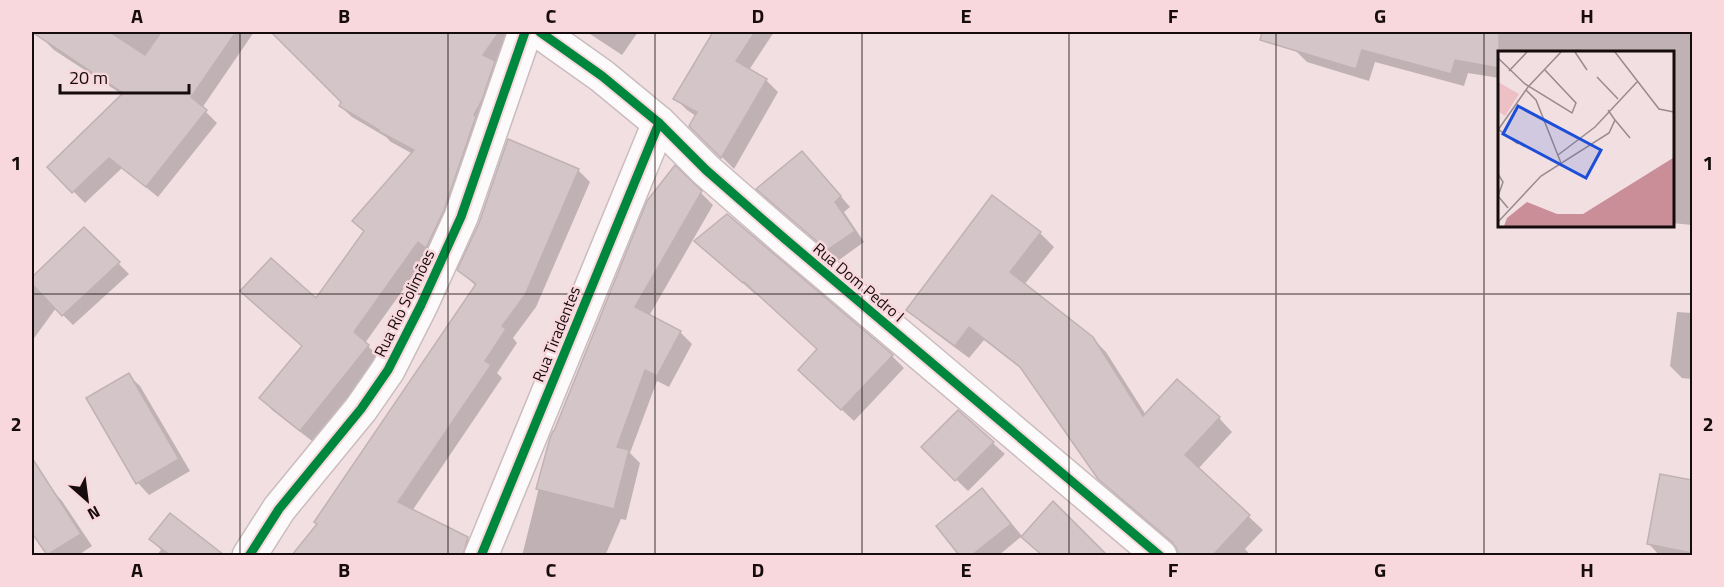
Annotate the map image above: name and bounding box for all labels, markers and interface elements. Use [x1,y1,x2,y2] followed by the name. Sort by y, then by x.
[131,0,143,31] text: A
[338,0,350,31] text: B
[546,0,557,31] text: C
[752,0,764,31] text: D
[960,0,972,31] text: E
[1168,0,1179,31] text: F
[1374,0,1386,31] text: G
[1580,0,1594,31] text: H
[1498,51,1673,226] inset map
[60,57,189,95] scale bar
[69,64,108,91] text: 20 m
[10,147,22,178] text: 1
[1702,147,1714,178] text: 1
[808,237,910,327] street label: Rua Dom Pedro I
[368,245,440,361] street label: Rua Rio Solimões
[526,282,586,386] street label: Rua Tiradentes
[10,408,22,439] text: 2
[1702,408,1714,439] text: 2
[57,470,117,530] north arrow
[84,500,105,526] text: N
[131,554,143,585] text: A
[338,554,350,585] text: B
[546,554,557,585] text: C
[752,554,764,585] text: D
[960,554,972,585] text: E
[1168,554,1179,585] text: F
[1374,554,1386,585] text: G
[1580,554,1594,585] text: H

